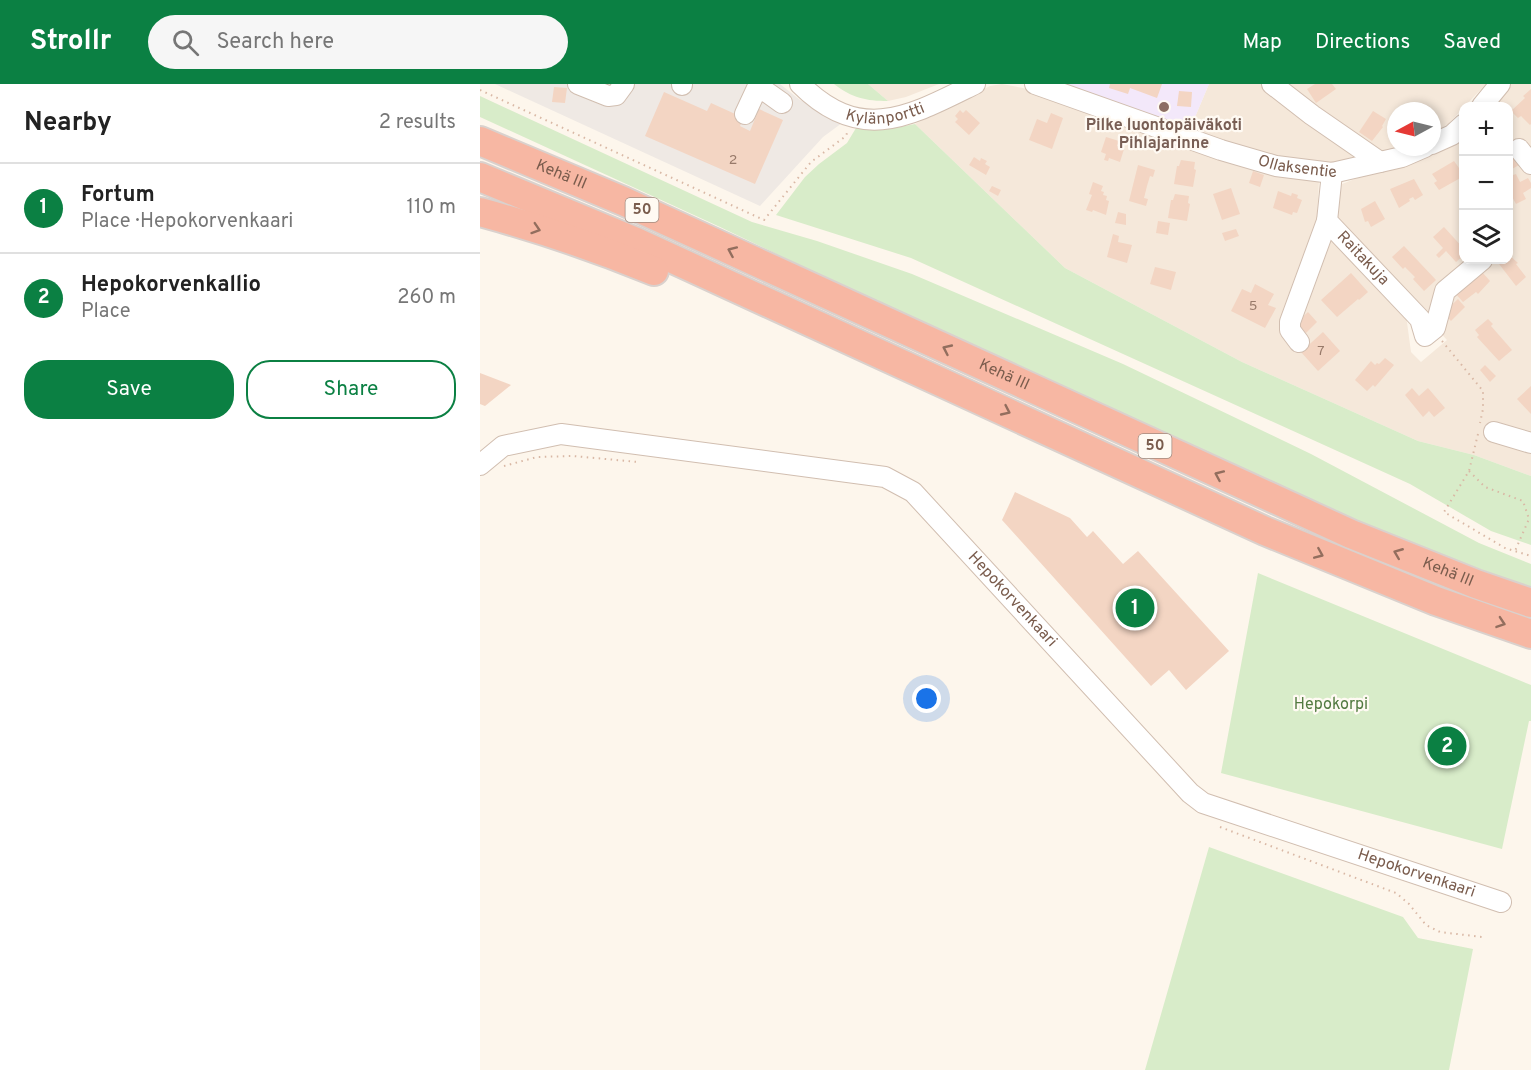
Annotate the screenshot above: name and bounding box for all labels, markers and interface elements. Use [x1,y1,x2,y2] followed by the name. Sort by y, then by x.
[148,15,568,69] search box
[30,24,112,60] text: Strollr
[169,26,202,59] icon: search
[217,29,334,56] text: Search here
[1242,29,1282,56] text: Map
[1315,29,1410,56] text: Directions
[1443,29,1501,56] text: Saved
[843,99,928,130] street label: Kylänportti
[1157,100,1171,114] marker: Pilke luontopäiväkoti Pihlajarinne
[1387,102,1441,156] north arrow
[1459,102,1513,264] map controls
[1459,102,1513,156] button: +
[24,107,112,140] text: Nearby
[379,110,456,136] text: 2 results
[1086,116,1242,154] place label: Pilke luontopäiväkoti Pihlajarinne
[1255,151,1339,184] street label: Ollaksentie
[729,152,737,169] house number: 2
[533,155,590,195] street label: Kehä III
[1459,156,1513,210] button: −
[81,182,155,209] text: Fortum
[40,195,48,221] text: 1
[407,195,456,221] text: 110 m
[626,198,658,222] road number: 50
[81,209,293,235] text: Place · Hepokorvenkaari
[1459,210,1513,264] button: layers
[530,222,541,234] one-way arrow
[1332,227,1393,290] street label: Raitakuja
[727,246,738,258] one-way arrow
[81,272,261,299] text: Hepokorvenkallio
[37,285,50,311] text: 2
[397,285,456,311] text: 260 m
[1249,298,1257,315] house number: 5
[81,299,131,325] text: Place
[1317,343,1325,360] house number: 7
[942,344,953,356] one-way arrow
[975,355,1032,395] street label: Kehä III
[24,360,234,419] button: Save
[246,360,456,419] button: Share
[999,404,1010,416] one-way arrow
[1138,434,1172,458] road number: 50
[1214,470,1225,482] one-way arrow
[1313,546,1324,558] one-way arrow
[963,548,1061,652] street label: Hepokorvenkaari
[1393,548,1404,560] one-way arrow
[1419,554,1476,592] street label: Kehä III
[1116,586,1154,630] pin: 1
[1495,616,1506,629] one-way arrow
[912,684,941,713] your location
[1294,695,1368,715] park label: Hepokorpi
[1428,724,1466,768] pin: 2
[1355,845,1478,903] street label: Hepokorvenkaari

